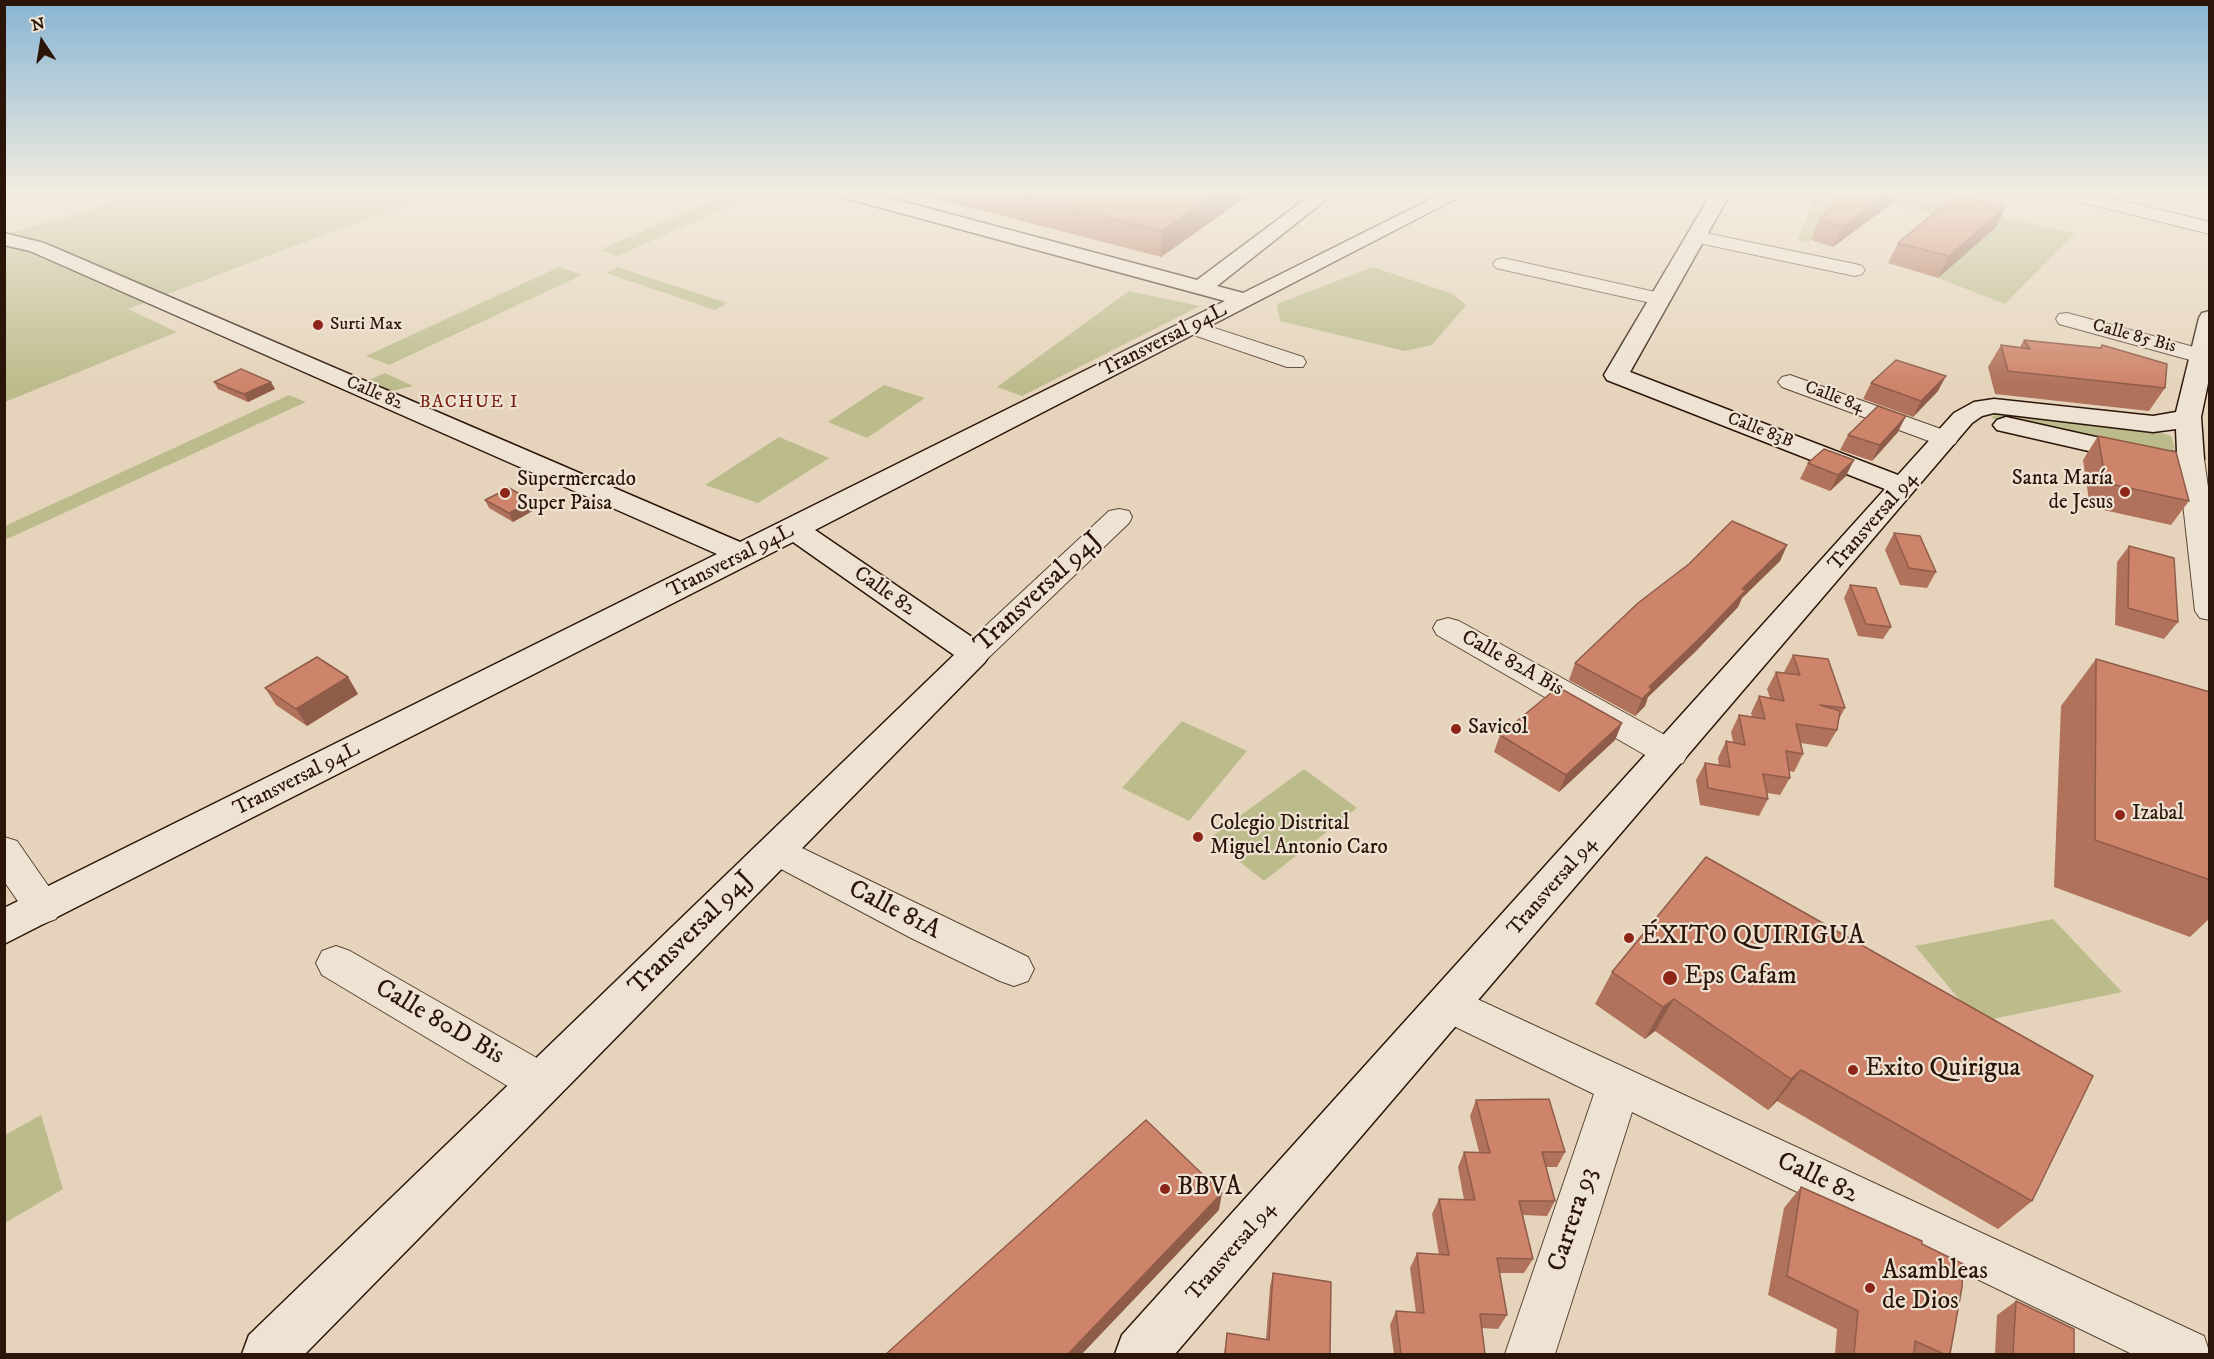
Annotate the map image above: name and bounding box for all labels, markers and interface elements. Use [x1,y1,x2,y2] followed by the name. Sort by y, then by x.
[12,12,72,72] north arrow
[30,13,47,36] text: N
[1097,298,1231,384] street label: Transversal 94L
[330,314,402,336] place label: Surti Max
[2090,316,2178,358] street label: Calle 85 Bis
[311,318,325,332] marker: Surti Max
[342,372,406,416] street label: Calle 82
[1802,377,1866,419] street label: Calle 84
[419,392,519,414] district label: BACHUE I
[1724,409,1796,453] street label: Calle 83B
[1824,467,1924,577] street label: Transversal 94
[2012,467,2113,517] place label: Santa María de Jesus
[517,468,636,518] place label: Supermercado Super Paisa
[2118,485,2132,499] marker: Santa María de Jesus
[498,486,512,500] marker: Supermercado Super Paisa
[664,519,798,605] street label: Transversal 94L
[969,526,1109,660] street label: Transversal 94J
[848,562,920,622] street label: Calle 82
[1457,626,1567,702] street label: Calle 82A Bis
[1468,716,1528,742] place label: Savicol
[1449,722,1463,736] marker: Savicol
[230,737,364,823] street label: Transversal 94L
[2132,802,2184,828] place label: Izabal
[2113,808,2127,822] marker: Izabal
[1210,812,1388,862] place label: Colegio Distrital Miguel Antonio Caro
[1191,830,1205,844] marker: Colegio Distrital Miguel Antonio Caro
[1503,832,1603,942] street label: Transversal 94
[623,865,761,1003] street label: Transversal 94J
[843,875,945,947] street label: Calle 81A
[1641,922,1865,954] place label: ÉXITO QUIRIGUA
[1622,931,1636,945] marker: ÉXITO QUIRIGUA
[1684,962,1797,994] place label: Eps Cafam
[1661,969,1679,987] marker: Eps Cafam
[369,974,509,1072] street label: Calle 80D Bis
[1865,1054,2021,1086] place label: Exito Quirigua
[1846,1063,1860,1077] marker: Exito Quirigua
[1771,1147,1863,1211] street label: Calle 82
[1543,1164,1605,1276] street label: Carrera 93
[1177,1173,1242,1205] place label: BBVA
[1158,1182,1172,1196] marker: BBVA
[1182,1197,1282,1307] street label: Transversal 94
[1882,1257,1988,1318] place label: Asambleas de Dios
[1863,1281,1877,1295] marker: Asambleas de Dios

